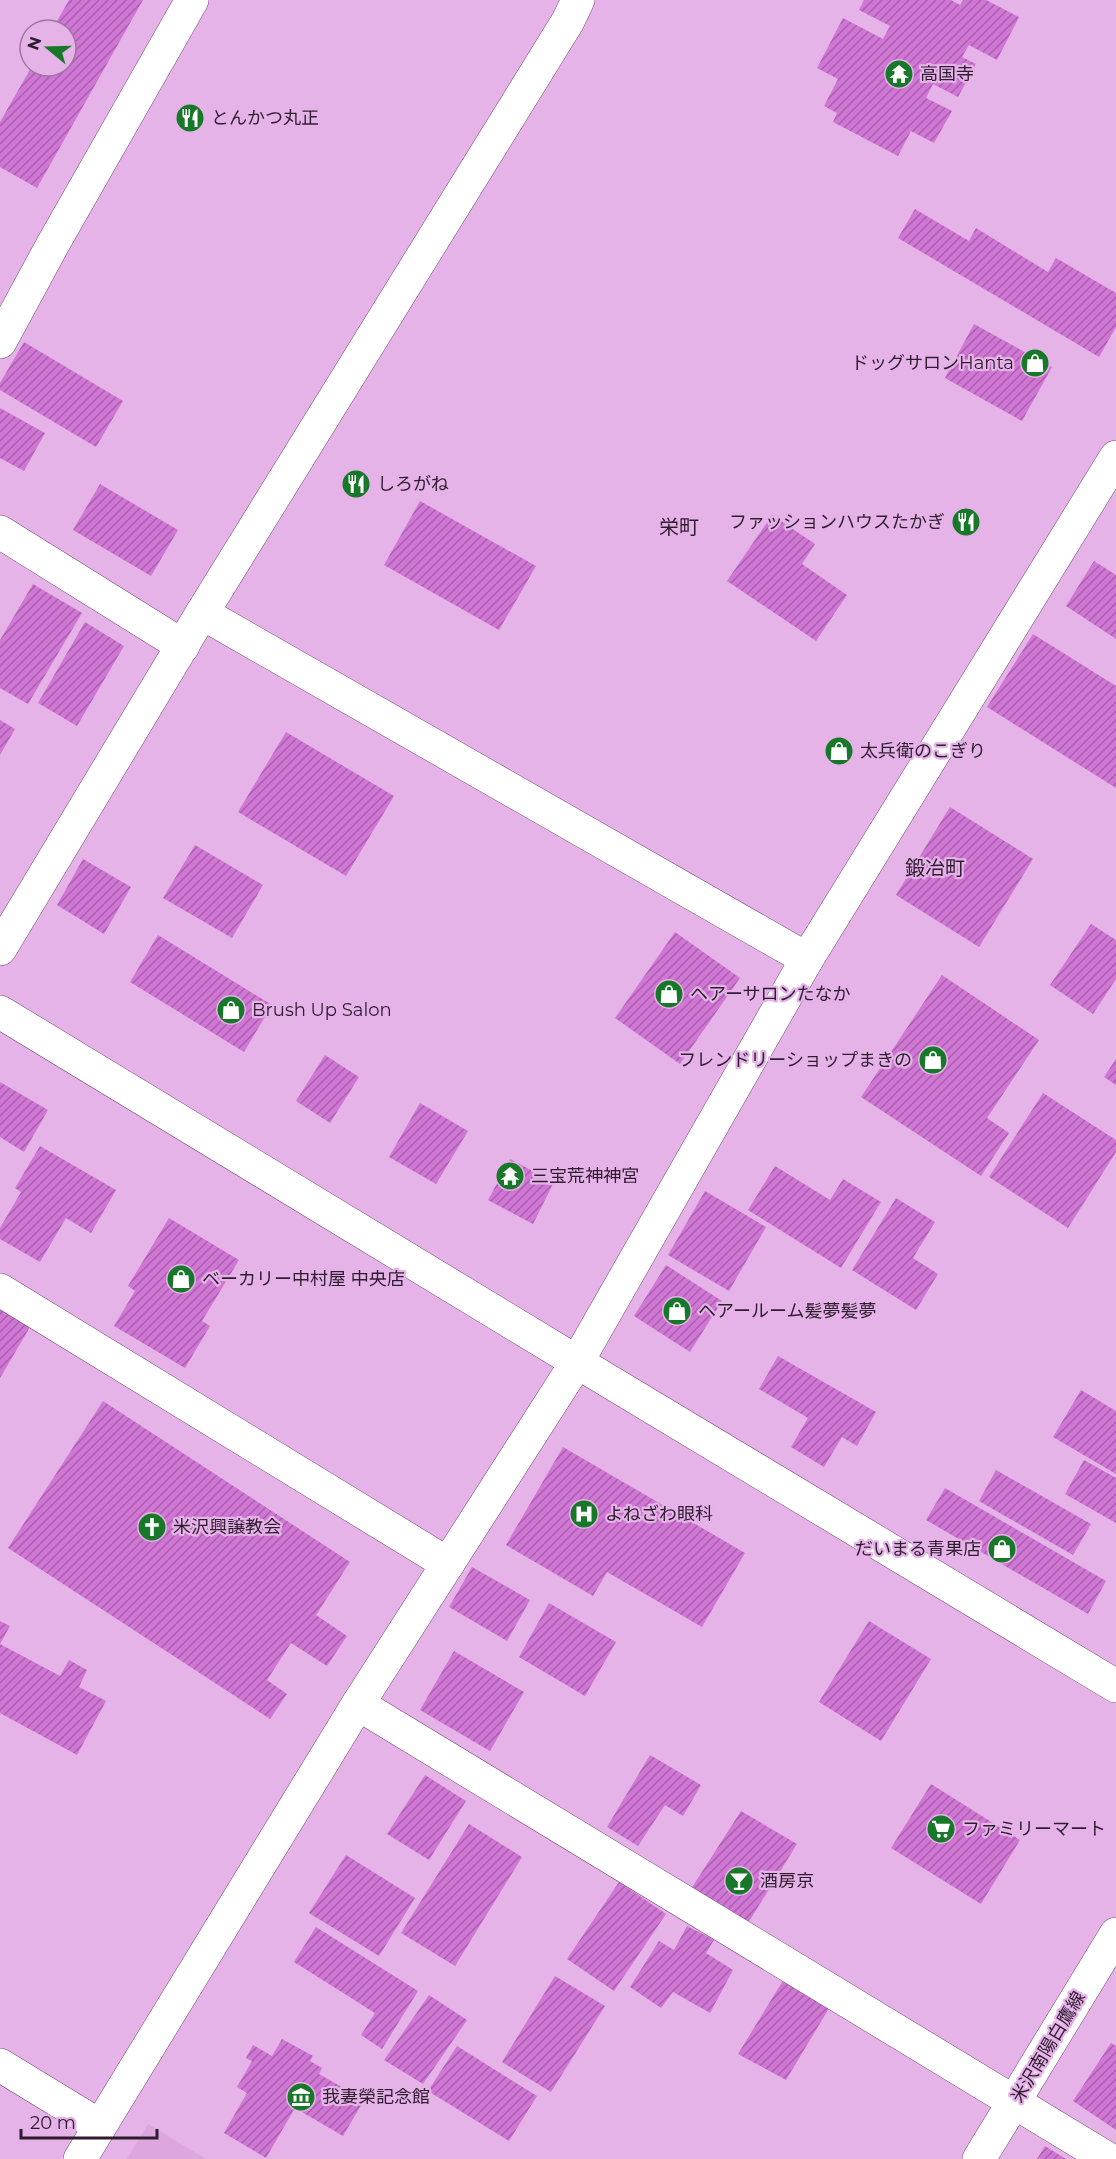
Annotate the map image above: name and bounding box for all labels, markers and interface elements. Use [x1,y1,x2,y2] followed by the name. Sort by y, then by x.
[18,18,78,78] north arrow
[23,34,45,52] text: N
[883,58,915,90] temple icon: 高国寺
[920,63,974,85] place label: 高国寺
[174,102,206,134] restaurant icon: とんかつ丸正
[211,107,319,129] place label: とんかつ丸正
[1019,347,1051,379] shop icon: ドッグサロンHanta
[851,352,1014,374] place label: ドッグサロンHanta
[340,468,372,500] restaurant icon: しろがね
[377,473,449,495] place label: しろがね
[950,506,982,538] restaurant icon: ファッションハウスたかぎ
[729,511,945,533] place label: ファッションハウスたかぎ
[659,515,699,539] district label: 栄町
[823,735,855,767] shop icon: 太兵衛のこぎり
[860,740,986,762] place label: 太兵衛のこぎり
[905,856,965,880] district label: 鍛冶町
[653,978,685,1010] shop icon: ヘアーサロンたなか
[690,983,851,1005] place label: ヘアーサロンたなか
[215,994,247,1026] shop icon: Brush Up Salon
[252,999,392,1021] place label: Brush Up Salon
[917,1044,949,1076] shop icon: フレンドリーショップまきの
[678,1049,912,1071] place label: フレンドリーショップまきの
[494,1160,526,1192] temple icon: 三宝荒神神宮
[531,1165,639,1187] place label: 三宝荒神神宮
[165,1263,197,1295] shop icon: ベーカリー中村屋 中央店
[202,1268,405,1290] place label: ベーカリー中村屋 中央店
[661,1295,693,1327] shop icon: ヘアールーム髪夢髪夢
[698,1300,876,1322] place label: ヘアールーム髪夢髪夢
[568,1498,600,1530] hospital icon: よねざわ眼科
[605,1503,713,1525] place label: よねざわ眼科
[136,1511,168,1543] church icon: 米沢興譲教会
[173,1516,281,1538] place label: 米沢興譲教会
[986,1533,1018,1565] shop icon: だいまる青果店
[855,1538,981,1560] place label: だいまる青果店
[925,1813,957,1845] supermarket icon: ファミリーマート
[962,1818,1106,1840] place label: ファミリーマート
[723,1865,755,1897] bar icon: 酒房京
[760,1870,814,1892] place label: 酒房京
[1006,1987,1090,2107] street label: 米沢南陽白鷹線
[285,2081,317,2113] museum icon: 我妻榮記念館
[322,2086,430,2108] place label: 我妻榮記念館
[21,2102,158,2140] scale bar
[30,2112,76,2134] text: 20 m

